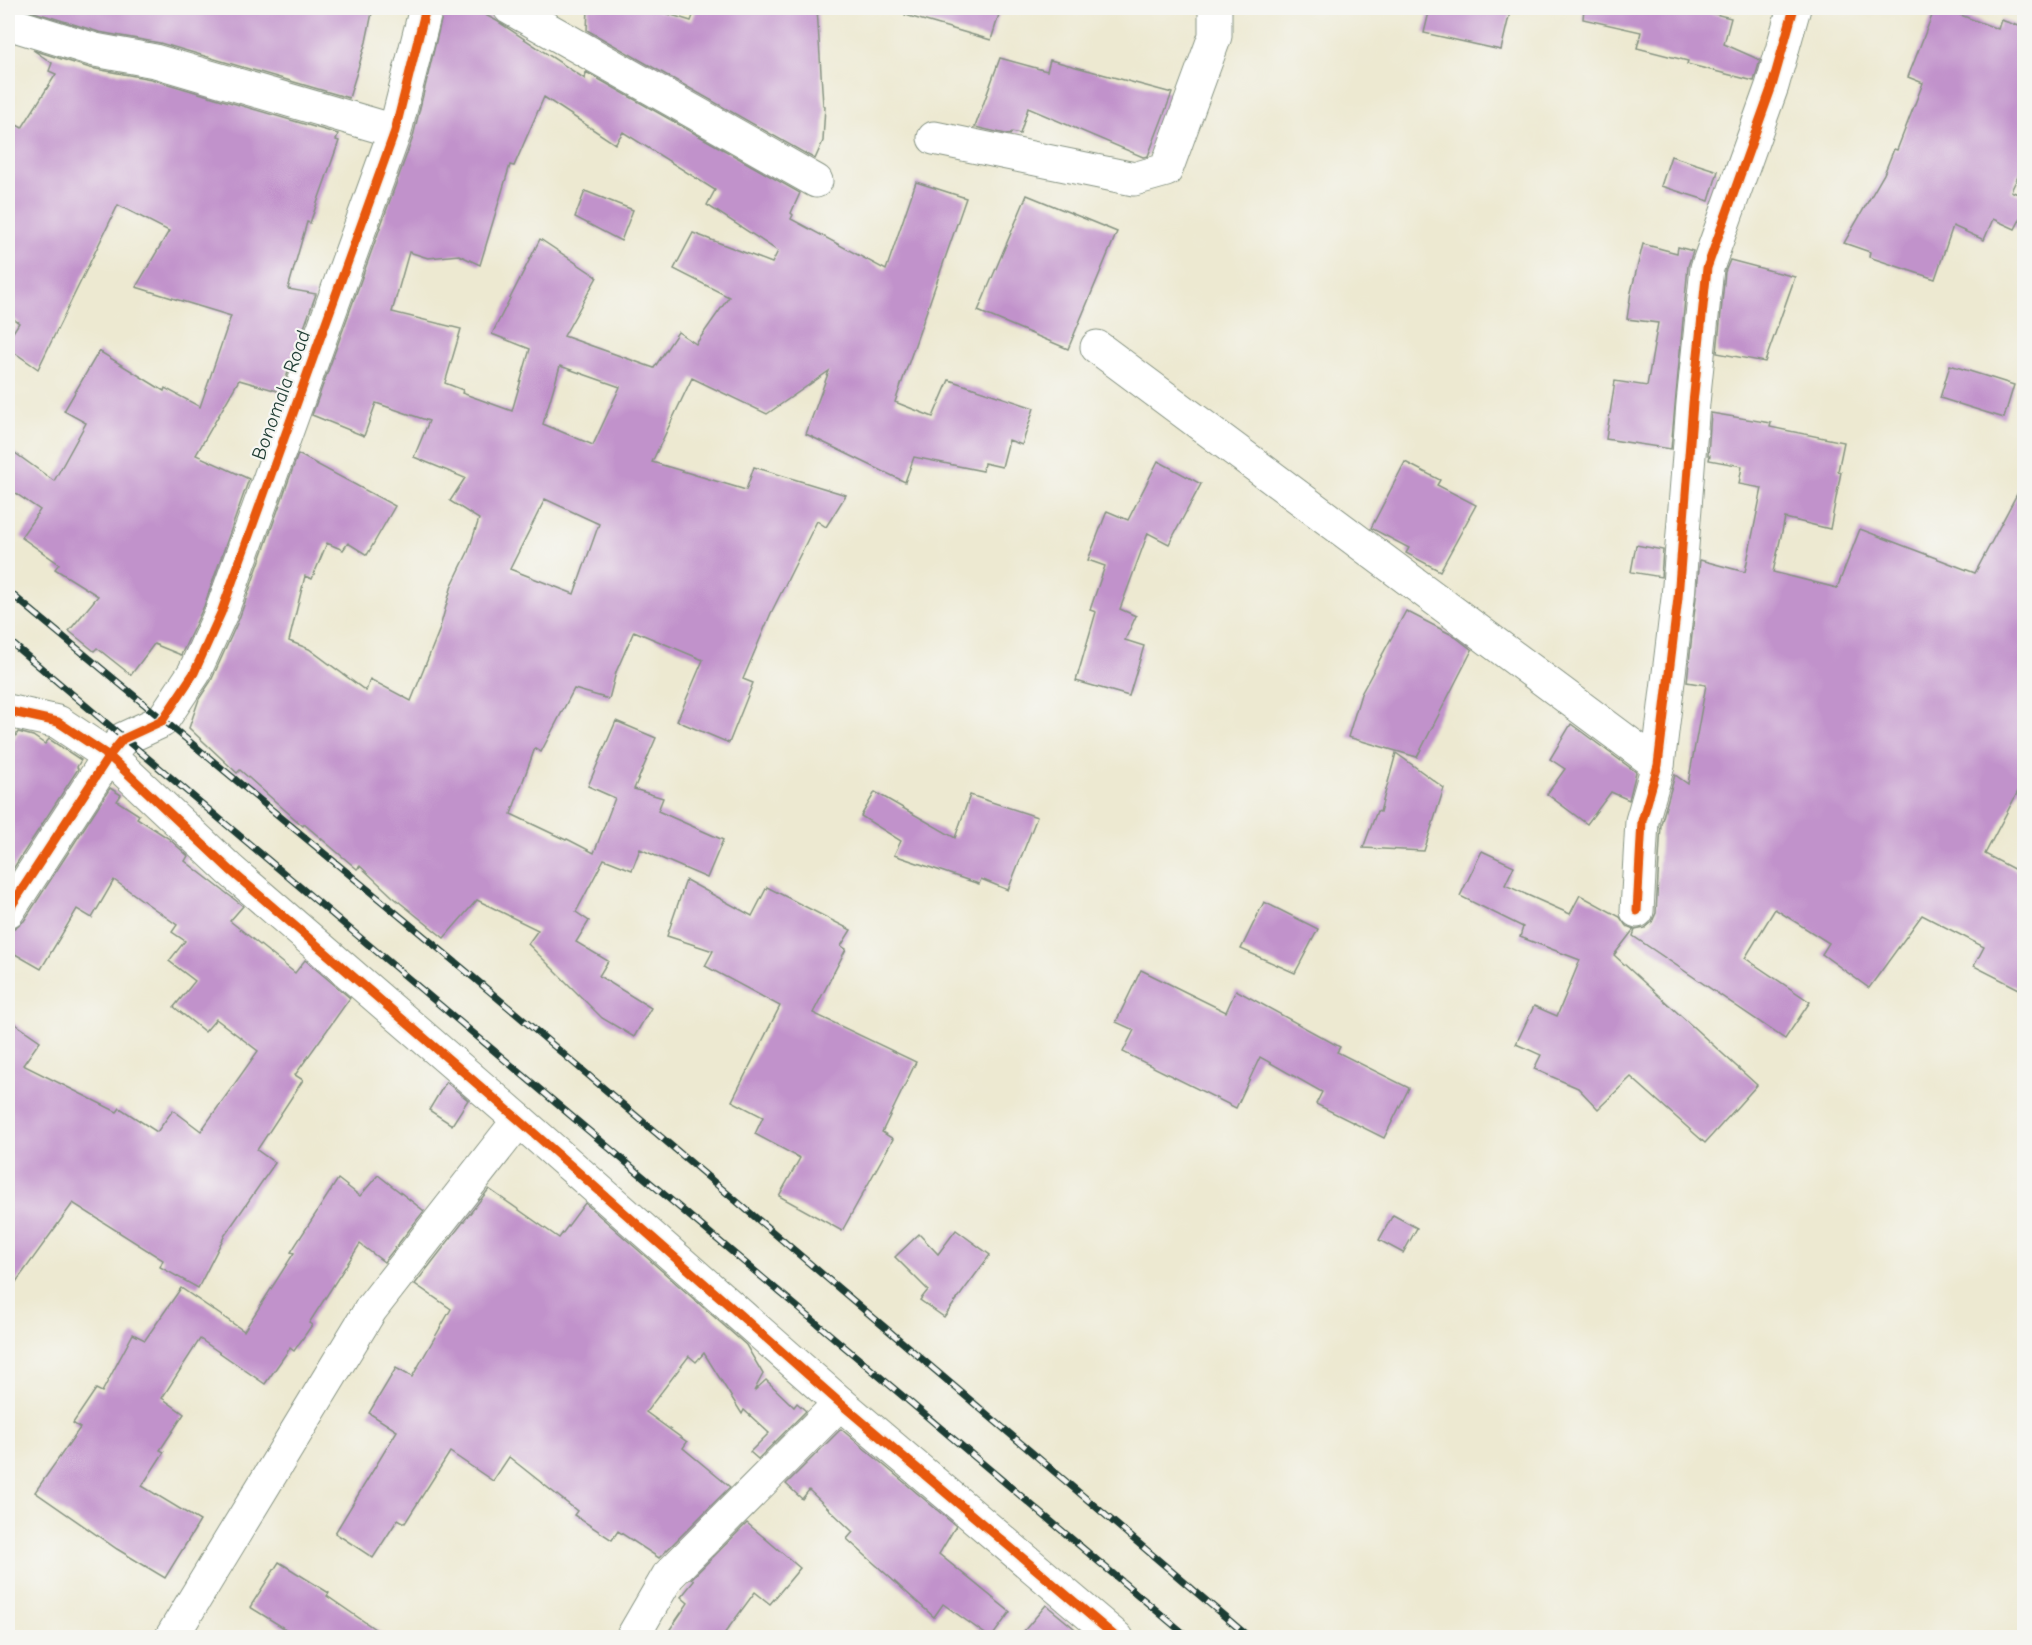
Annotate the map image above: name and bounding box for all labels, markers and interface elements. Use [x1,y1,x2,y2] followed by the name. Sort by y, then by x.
[247,327,315,463] street label: Bonomala Road

